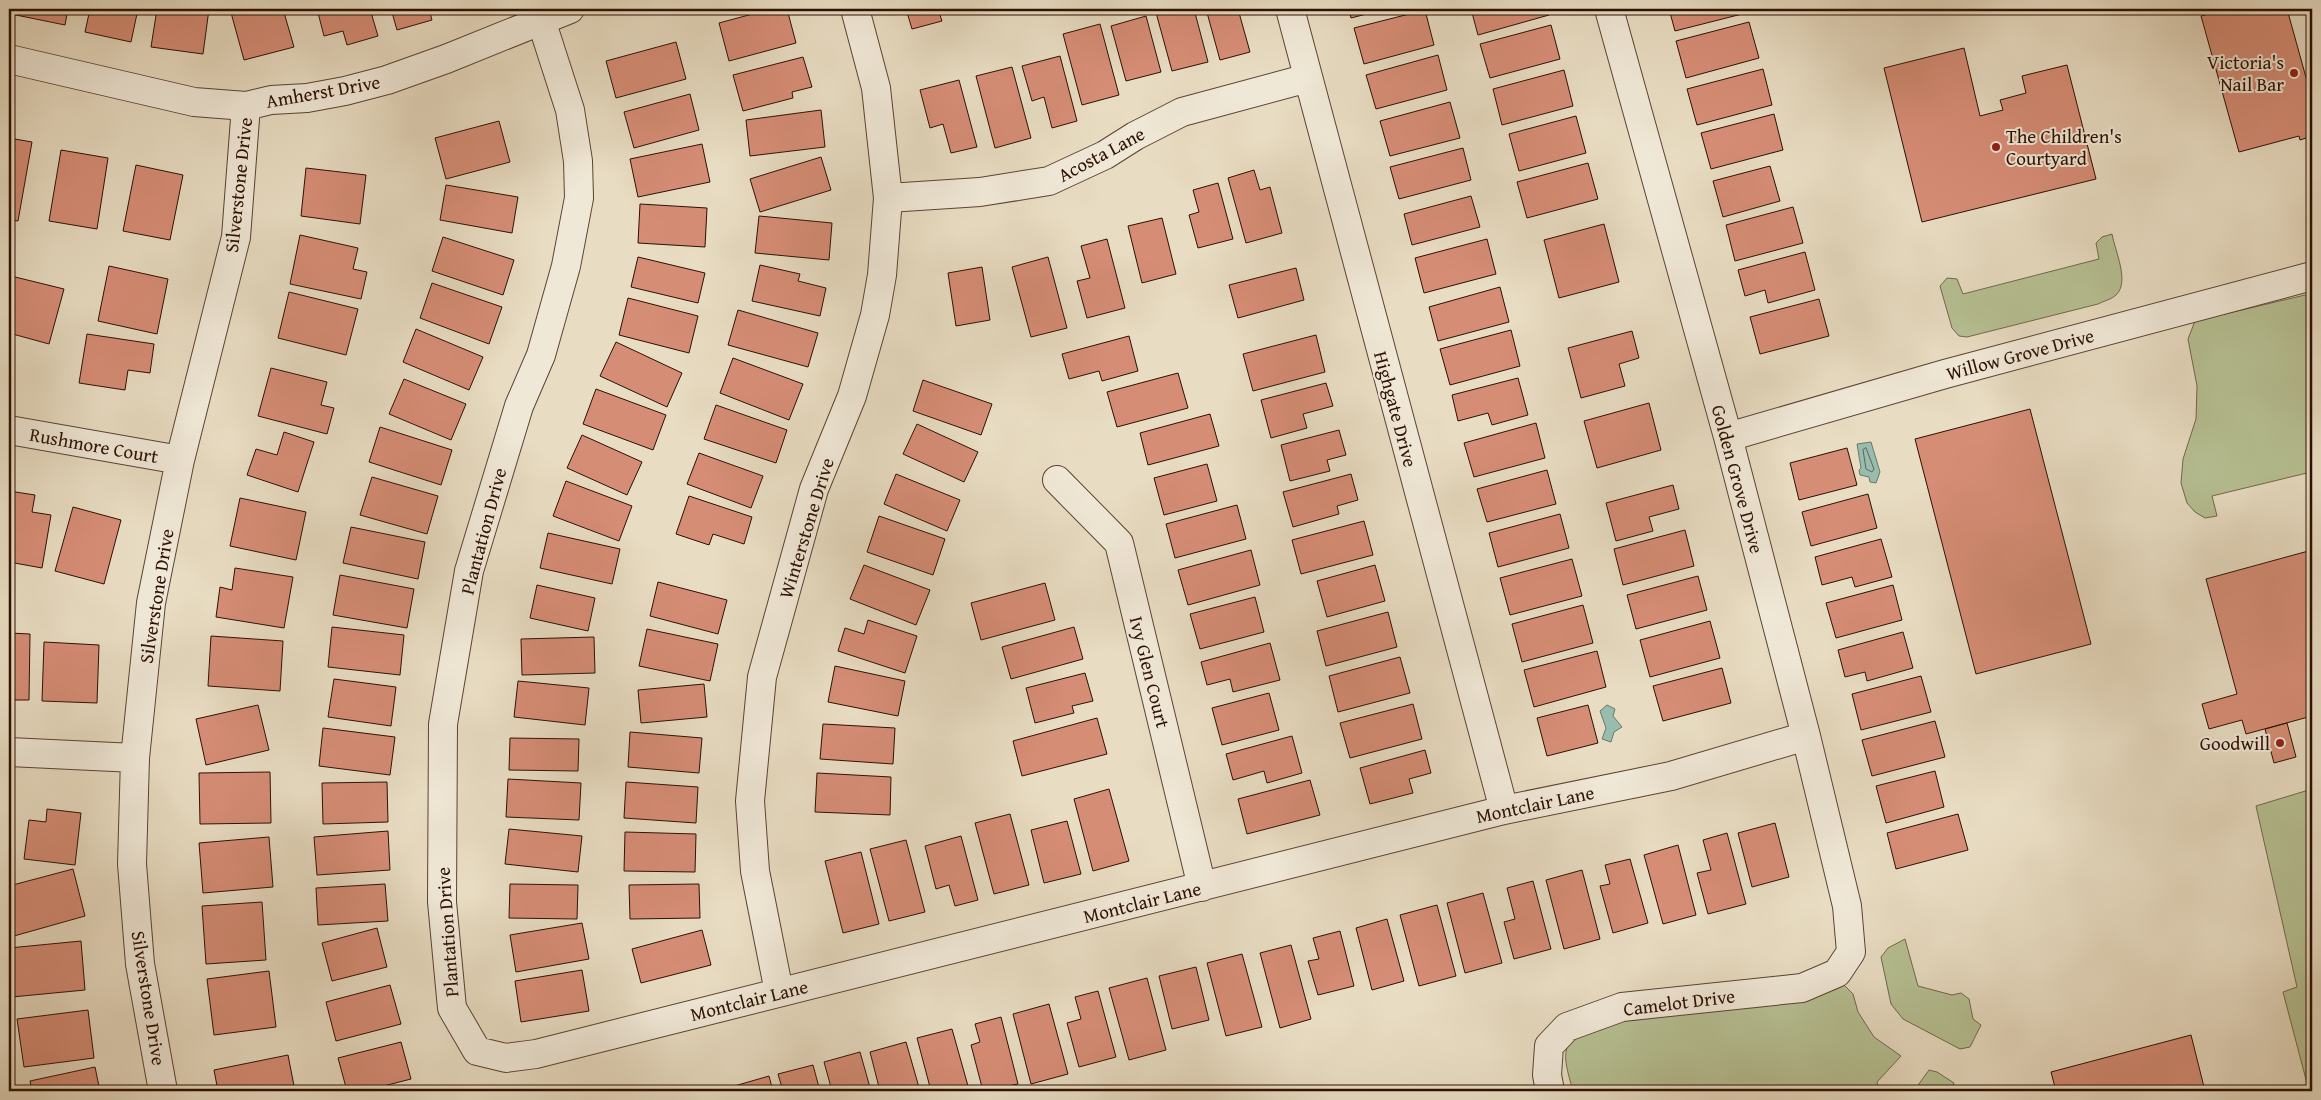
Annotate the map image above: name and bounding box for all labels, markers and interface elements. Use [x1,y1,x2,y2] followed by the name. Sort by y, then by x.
[2207,48,2284,98] place label: Victoria's Nail Bar
[264,67,382,115] street label: Amherst Drive
[2288,67,2300,79] marker: Victoria's Nail Bar
[217,116,259,254] street label: Silverstone Drive
[1053,119,1150,189] street label: Acosta Lane
[2006,122,2122,172] place label: The Children's Courtyard
[1990,141,2002,153] marker: The Children's Courtyard
[1943,321,2097,387] street label: Willow Grove Drive
[1367,348,1425,470] street label: Highgate Drive
[1705,402,1771,557] street label: Golden Grove Drive
[27,420,161,470] street label: Rushmore Court
[771,454,841,602] street label: Winterstone Drive
[453,464,513,597] street label: Plantation Drive
[132,527,180,665] street label: Silverstone Drive
[1123,613,1177,731] street label: Ivy Glen Court
[2200,729,2270,757] place label: Goodwill
[2274,737,2286,749] marker: Goodwill
[1473,778,1597,830] street label: Montclair Lane
[428,866,466,998] street label: Plantation Drive
[1080,874,1204,930] street label: Montclair Lane
[125,929,173,1067] street label: Silverstone Drive
[687,972,811,1028] street label: Montclair Lane
[1622,981,1737,1023] street label: Camelot Drive

